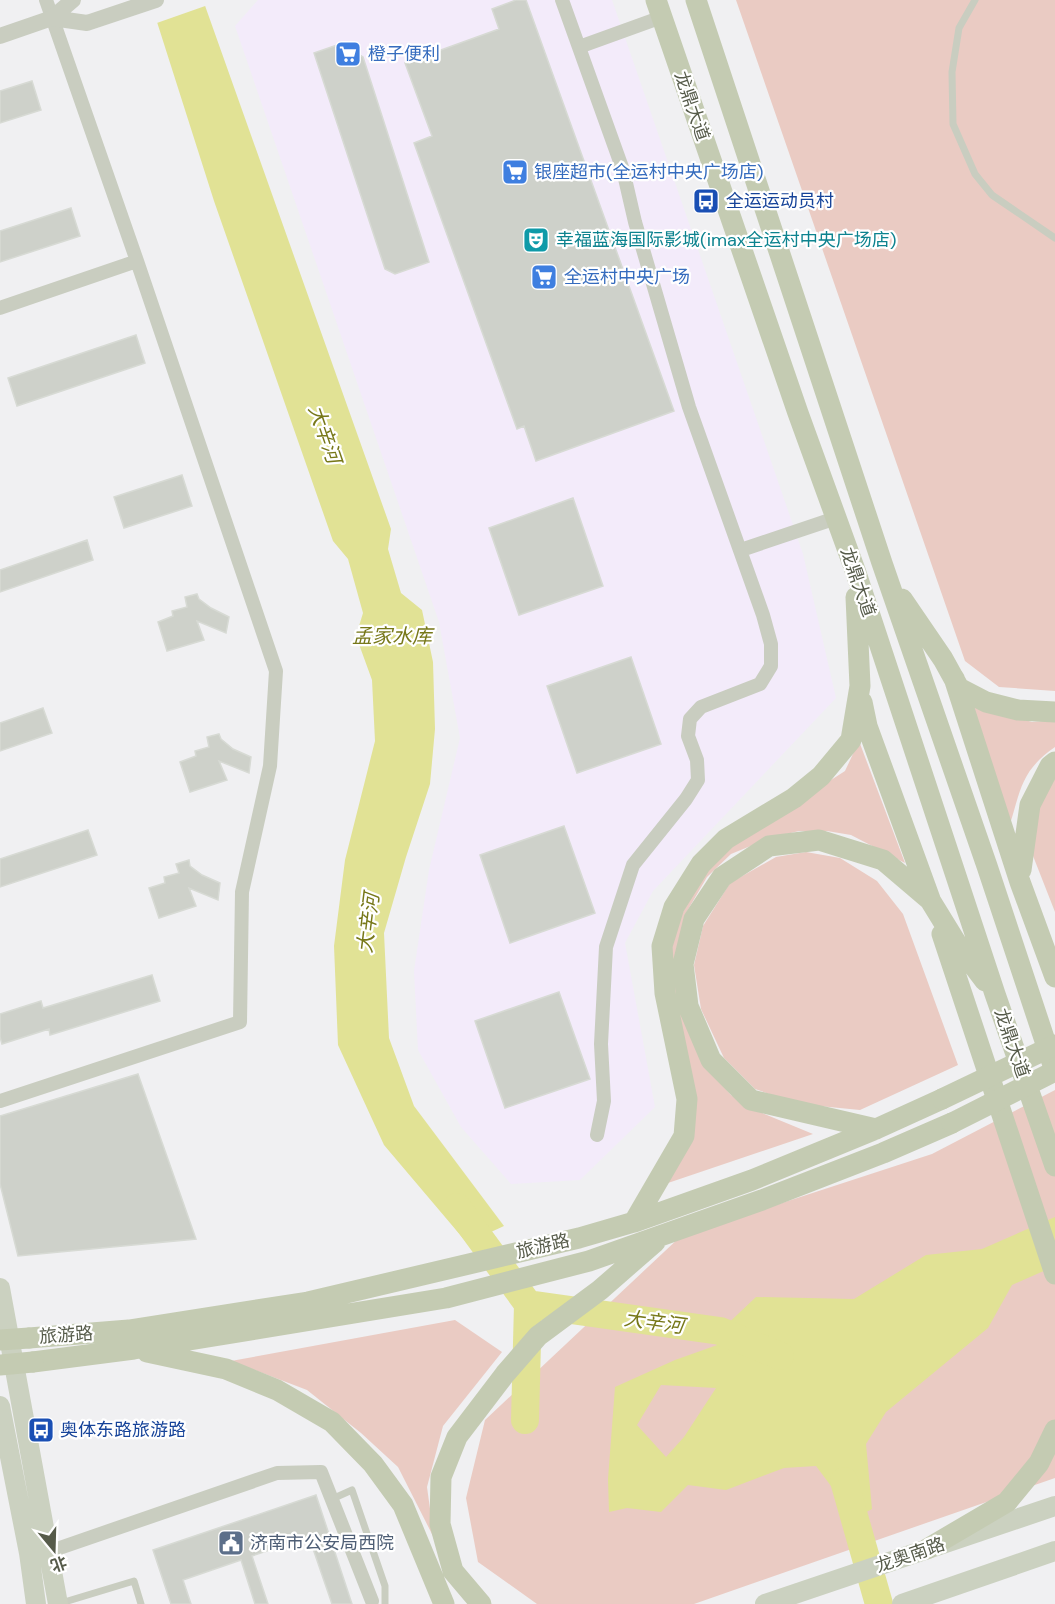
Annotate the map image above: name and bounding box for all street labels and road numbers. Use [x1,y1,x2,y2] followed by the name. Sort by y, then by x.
[669,68,715,144] street label: 龙鼎大道
[835,544,881,620] street label: 龙鼎大道
[989,1005,1035,1081] street label: 龙鼎大道
[514,1228,572,1264] street label: 旅游路
[38,1321,94,1349] street label: 旅游路
[872,1532,948,1578] street label: 龙奥南路

